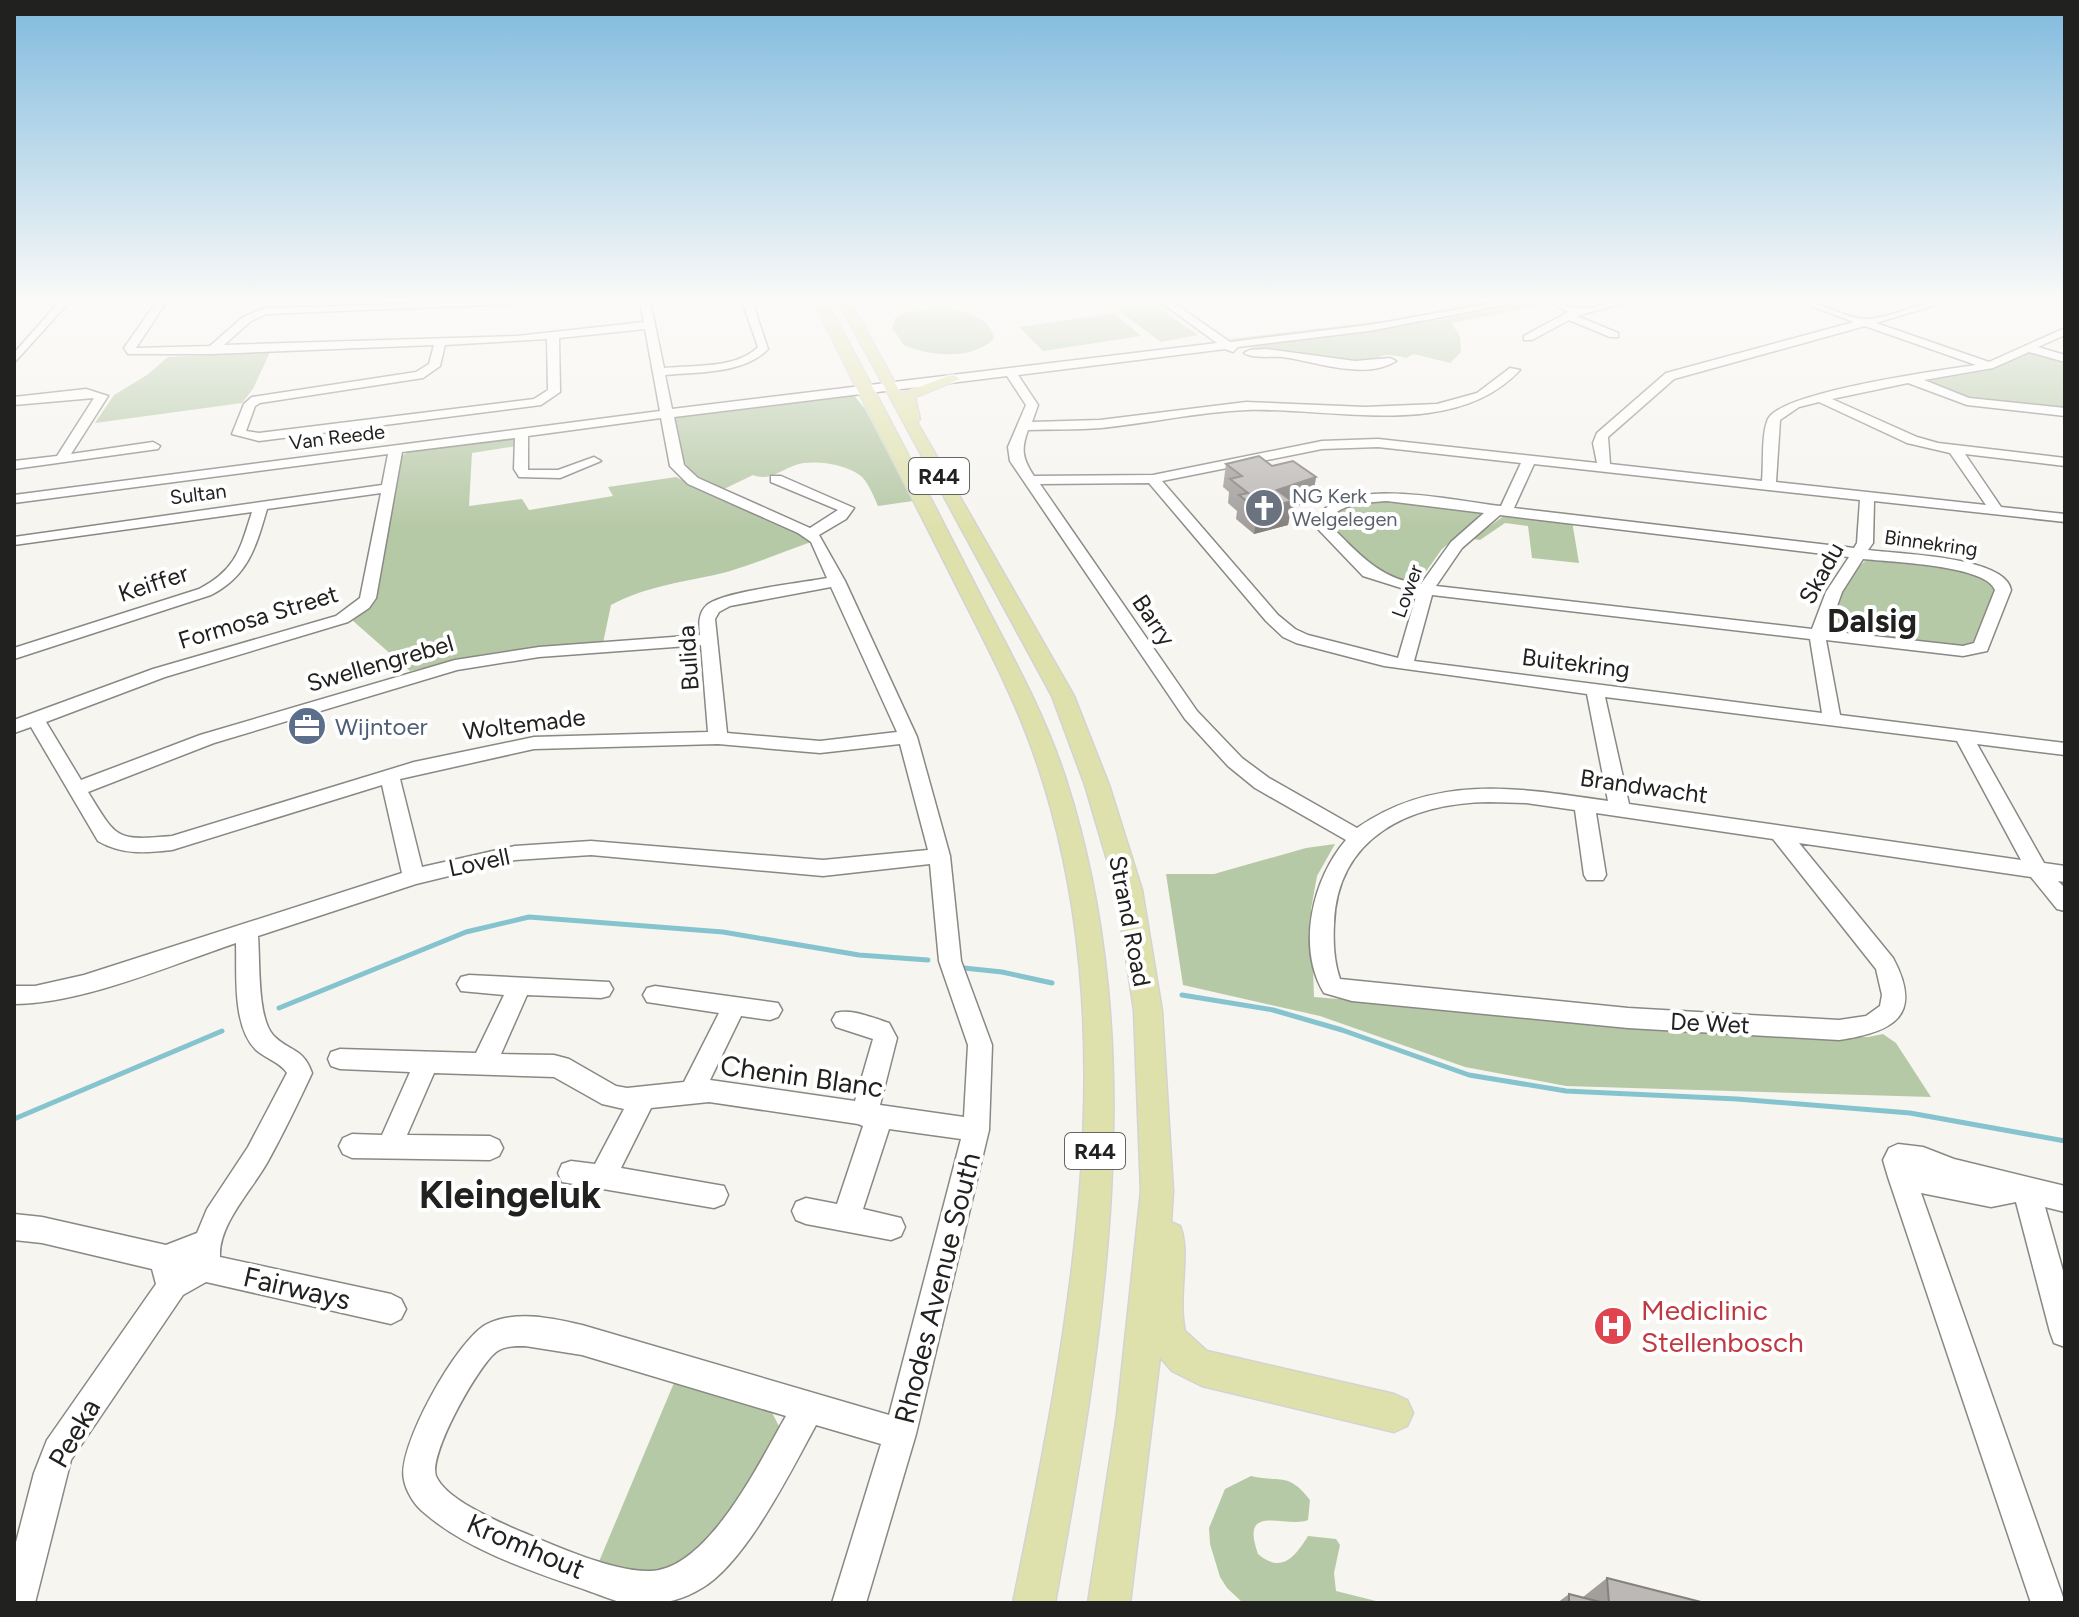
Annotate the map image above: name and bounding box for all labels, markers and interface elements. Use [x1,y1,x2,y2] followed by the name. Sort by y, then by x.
[288,419,386,455] street label: Van Reede
[909,458,969,494] road number: R44
[168,479,228,509] street label: Sultan
[1292,484,1398,531] place label: NG Kerk Welgelegen
[1243,487,1285,529] church icon: NG Kerk Welgelegen
[1883,525,1979,561] street label: Binnekring
[1792,537,1850,609] street label: Skadu
[114,558,192,608] street label: Keiffer
[1386,561,1428,621] street label: Lower
[174,579,342,655] street label: Formosa Street
[1126,589,1182,652] street label: Barry
[1827,602,1917,640] district label: Dalsig
[671,624,705,692] street label: Bulida
[303,628,457,698] street label: Swellengrebel
[1520,642,1632,684] street label: Buitekring
[461,702,587,746] street label: Woltemade
[286,705,328,747] office icon: Wijntoer
[335,712,428,741] place label: Wijntoer
[1578,763,1710,809] street label: Brandwacht
[446,841,512,883] street label: Lovell
[1103,853,1157,989] street label: Strand Road
[1669,1006,1751,1040] street label: De Wet
[718,1048,886,1104] street label: Chenin Blanc
[1065,1133,1125,1169] road number: R44
[887,1149,987,1427] street label: Rhodes Avenue South
[419,1172,602,1218] district label: Kleingeluk
[240,1259,354,1317] street label: Fairways
[1641,1293,1804,1359] place label: Mediclinic Stellenbosch
[1592,1305,1634,1347] hospital icon: Mediclinic Stellenbosch
[41,1392,107,1474] street label: Peeka
[462,1506,590,1586] street label: Kromhout

